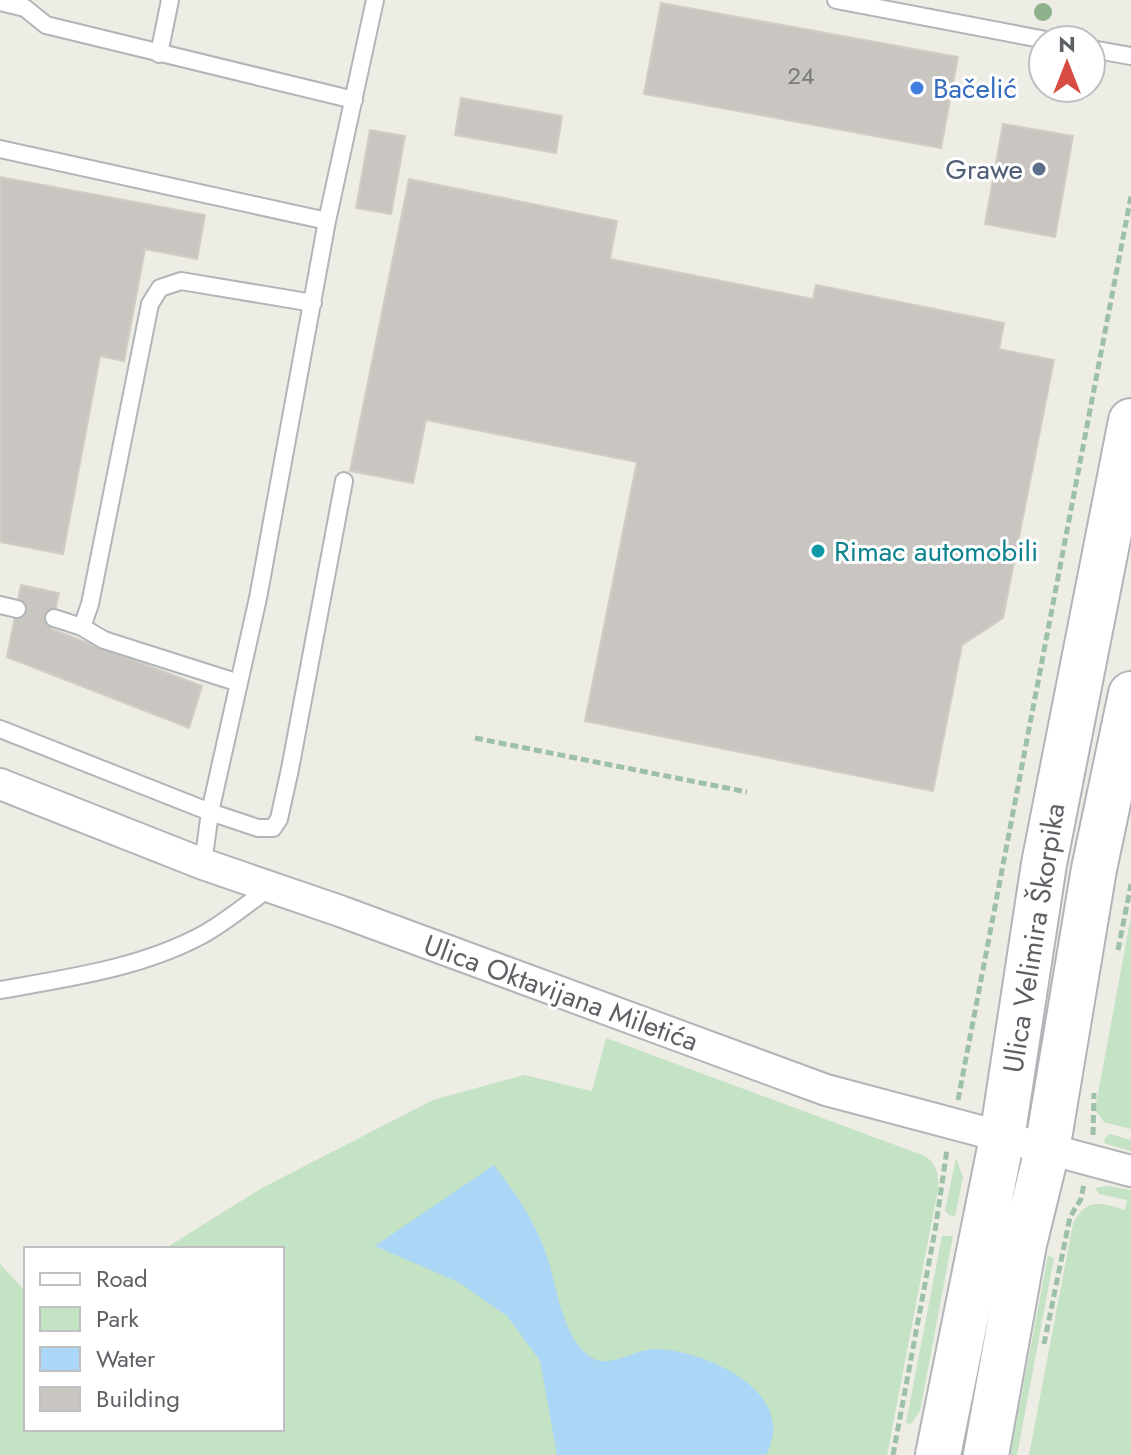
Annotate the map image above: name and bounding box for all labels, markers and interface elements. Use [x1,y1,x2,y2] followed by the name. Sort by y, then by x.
[1027,24,1107,104] north arrow
[1058,28,1076,60] text: N
[787,58,815,93] house number: 24
[933,68,1017,109] place label: Bačelić
[908,79,926,97] marker: Bačelić
[945,149,1023,190] place label: Grawe
[1030,160,1048,178] marker: Grawe
[834,531,1038,572] place label: Rimac automobili
[809,542,827,560] marker: Rimac automobili
[992,800,1076,1076] street label: Ulica Velimira Škorpika
[418,924,704,1062] street label: Ulica Oktavijana Miletića
[24,1247,284,1431] legend
[96,1261,148,1296] text: Road
[96,1301,139,1336] text: Park
[96,1341,156,1376] text: Water
[96,1381,180,1416] text: Building

